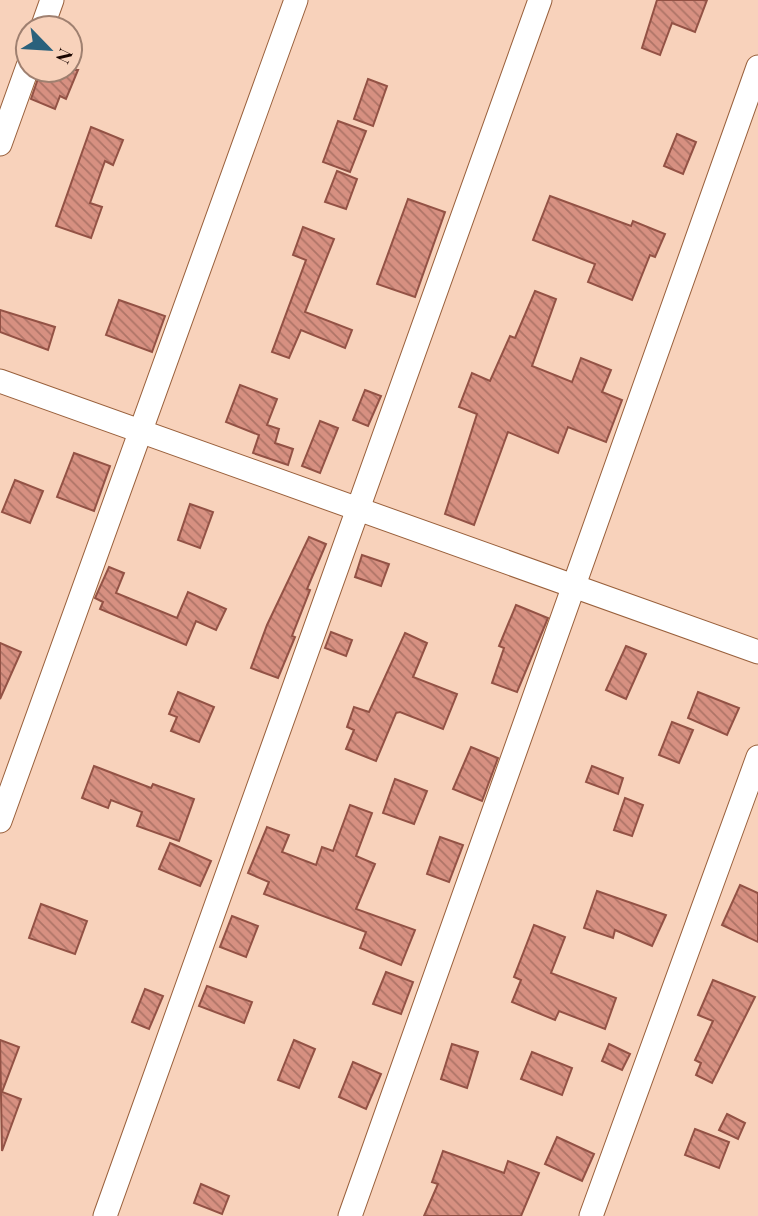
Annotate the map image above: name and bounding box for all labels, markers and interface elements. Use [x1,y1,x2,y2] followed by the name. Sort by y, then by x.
[14,14,84,84] north arrow
[51,45,80,69] text: N

